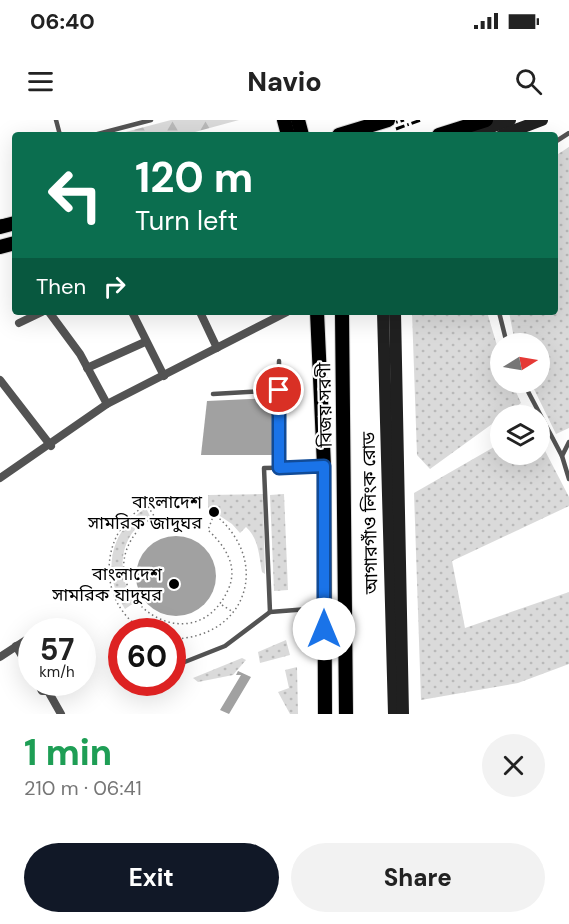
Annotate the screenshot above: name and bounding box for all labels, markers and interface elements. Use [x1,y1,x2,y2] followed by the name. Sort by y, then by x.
[30,7,95,36] text: 06:40
[247,64,322,99] text: Navio
[24,65,57,98] icon: menu
[512,65,545,98] icon: search
[135,150,253,205] text: 120 m
[36,156,114,234] icon: left
[135,203,238,238] text: Turn left
[98,270,131,303] icon: right
[36,272,86,301] text: Then
[490,333,550,393] north arrow
[490,333,550,465] map controls
[312,362,338,449] street label: বিজয় সরণী
[253,364,304,415] pin
[262,373,295,406] icon: arrive
[490,405,550,465] button: layers
[357,431,383,595] street label: আগারগাঁও লিংক রোড
[87,490,203,535] place label: বাংলাদেশ সামরিক জাদুঘর
[207,505,221,519] marker: বাংলাদেশ সামরিক জাদুঘর
[51,562,163,607] place label: বাংলাদেশ সামরিক যাদুঘর
[167,577,181,591] marker: বাংলাদেশ সামরিক যাদুঘর
[292,597,356,661] position arrow
[108,618,186,696] speed limit sign: 60
[40,630,74,669] text: 57
[39,662,75,682] text: km/h
[24,729,112,776] text: 1 min
[482,734,545,797] button: close
[24,775,142,801] text: 210 m · 06:41
[24,843,279,912] button: Exit
[291,843,545,912] button: Share

